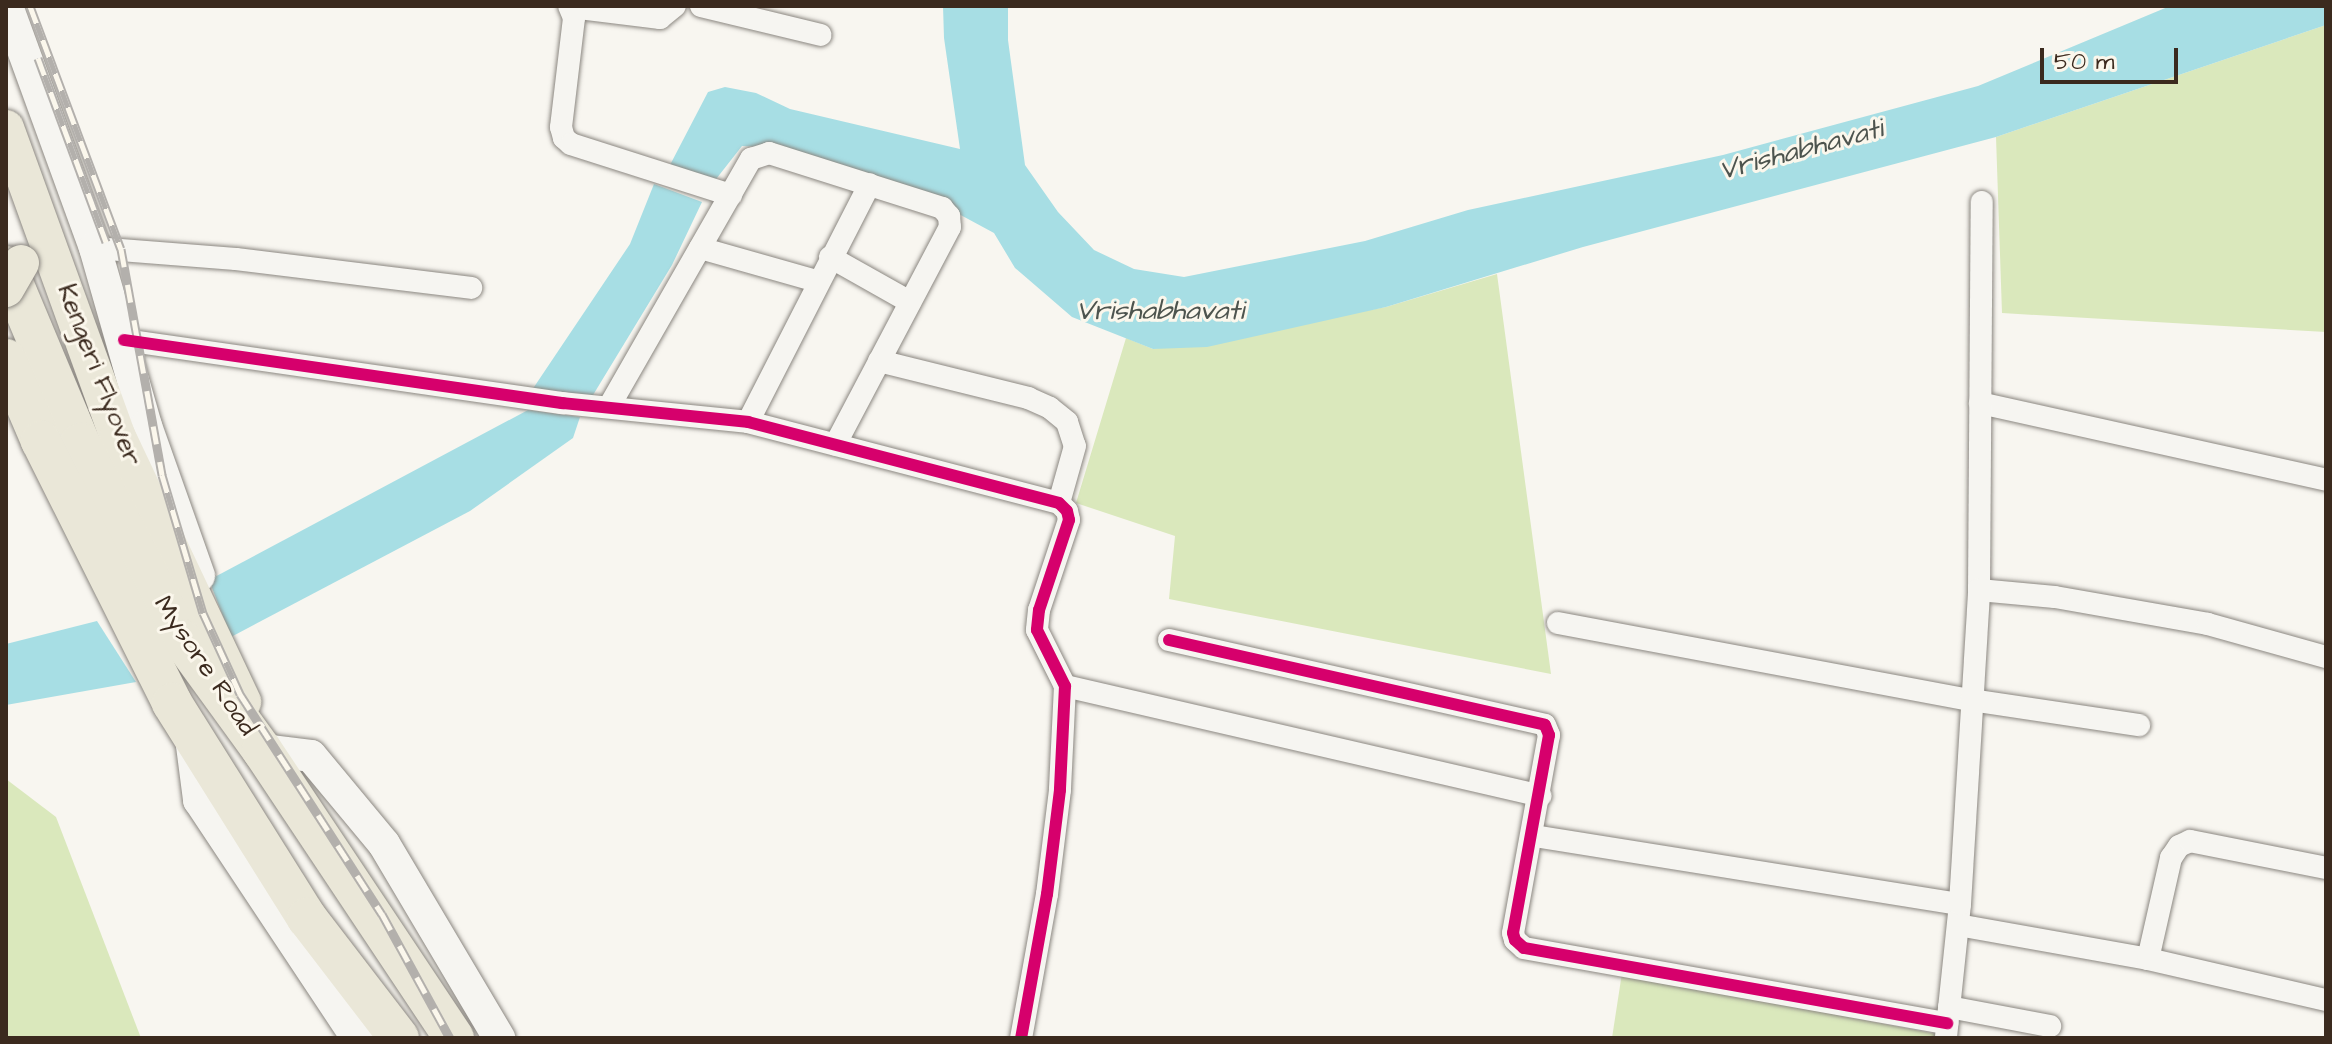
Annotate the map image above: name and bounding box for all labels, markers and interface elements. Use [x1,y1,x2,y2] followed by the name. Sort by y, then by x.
[2044,32,2182,82] scale bar
[2054,45,2114,79] text: 50 m
[1716,112,1886,188] water label: Vrishabhavati
[50,280,148,470] street label: Kengeri Flyover
[1076,294,1244,328] water label: Vrishabhavati
[147,590,263,742] street label: Mysore Road

